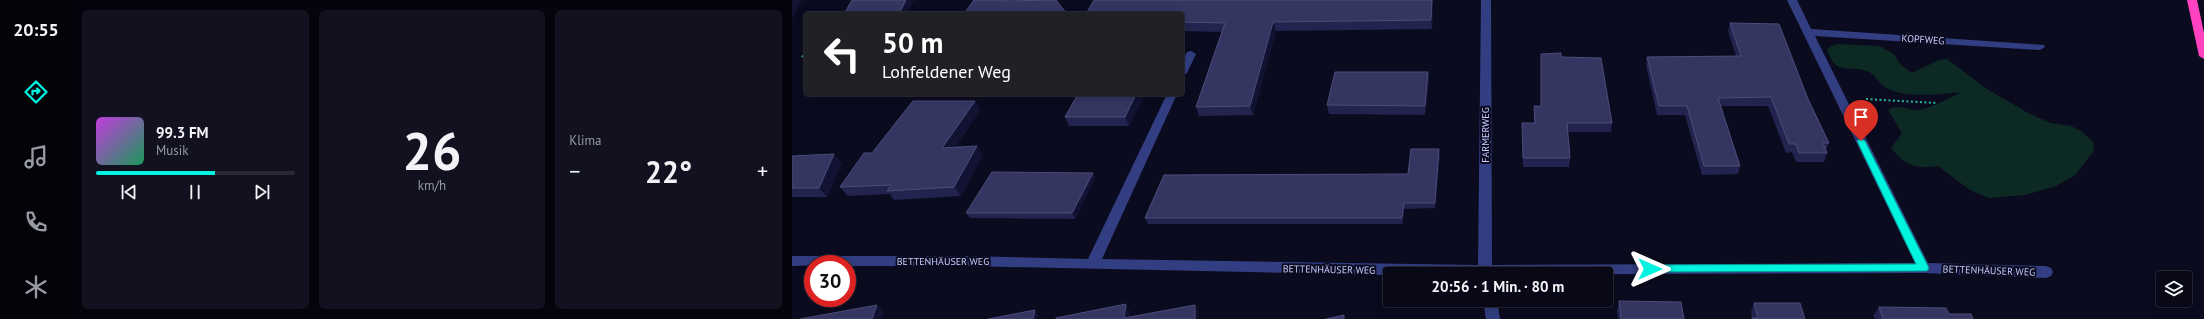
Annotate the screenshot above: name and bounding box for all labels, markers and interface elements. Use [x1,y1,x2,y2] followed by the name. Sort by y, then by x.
[13,18,59,41] text: 20:55
[882,24,943,61] text: 50 m
[816,28,868,80] icon: left
[1901,32,1945,47] street label: KOPFWEG
[882,60,1011,83] text: Lohfeldener Weg
[22,78,50,106] icon: directions
[1844,100,1878,141] pin
[1850,106,1872,128] icon: arrive
[1479,107,1492,163] street label: FARMERWEG
[403,117,461,184] text: 26
[156,123,209,142] text: 99.3 FM
[569,132,602,149] text: Klima
[156,142,188,159] text: Musik
[22,143,50,171] icon: music
[645,152,692,191] text: 22°
[569,157,580,185] text: −
[757,157,768,185] text: +
[418,177,446,194] text: km/h
[118,181,140,203] icon: previous
[184,181,206,203] icon: pause
[251,181,273,203] icon: next
[22,208,50,236] icon: phone
[1629,248,1671,290] position arrow
[804,255,856,307] speed limit sign: 30
[897,255,989,268] street label: BETTENHÄUSER WEG
[1283,262,1375,277] street label: BETTENHÄUSER WEG
[1943,262,2035,279] street label: BETTENHÄUSER WEG
[2156,271,2192,307] map controls
[2156,271,2192,307] button: layers
[22,273,50,301] icon: climate
[1432,277,1564,296] text: 20:56 · 1 Min. · 80 m

